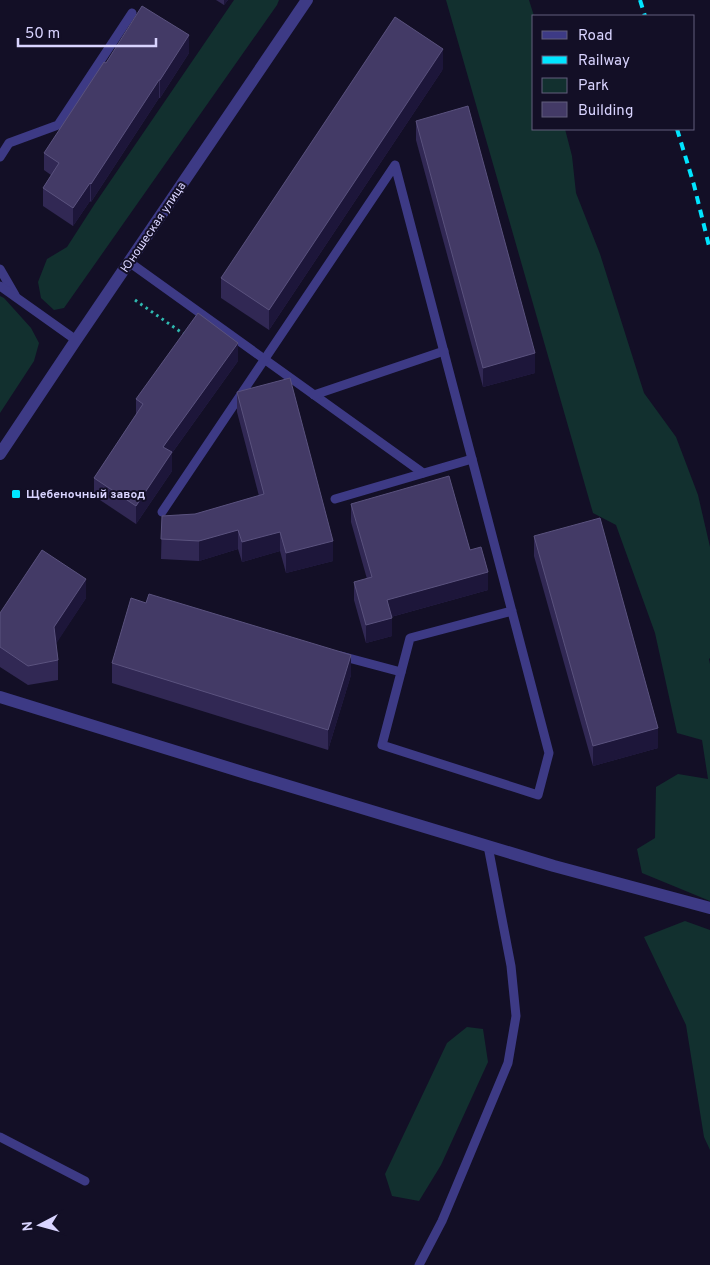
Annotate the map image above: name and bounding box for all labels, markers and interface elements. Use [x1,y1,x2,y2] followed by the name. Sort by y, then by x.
[18,15,155,47] scale bar
[532,15,695,130] legend
[25,25,60,44] text: 50 m
[578,27,613,46] text: Road
[578,52,630,71] text: Railway
[578,77,609,96] text: Park
[578,102,633,121] text: Building
[117,179,190,276] street label: Юношеская улица
[26,487,145,503] place label: Щебеночный завод
[10,488,22,500] marker: Щебеночный завод
[15,1200,65,1250] north arrow
[20,1220,38,1232] text: N

